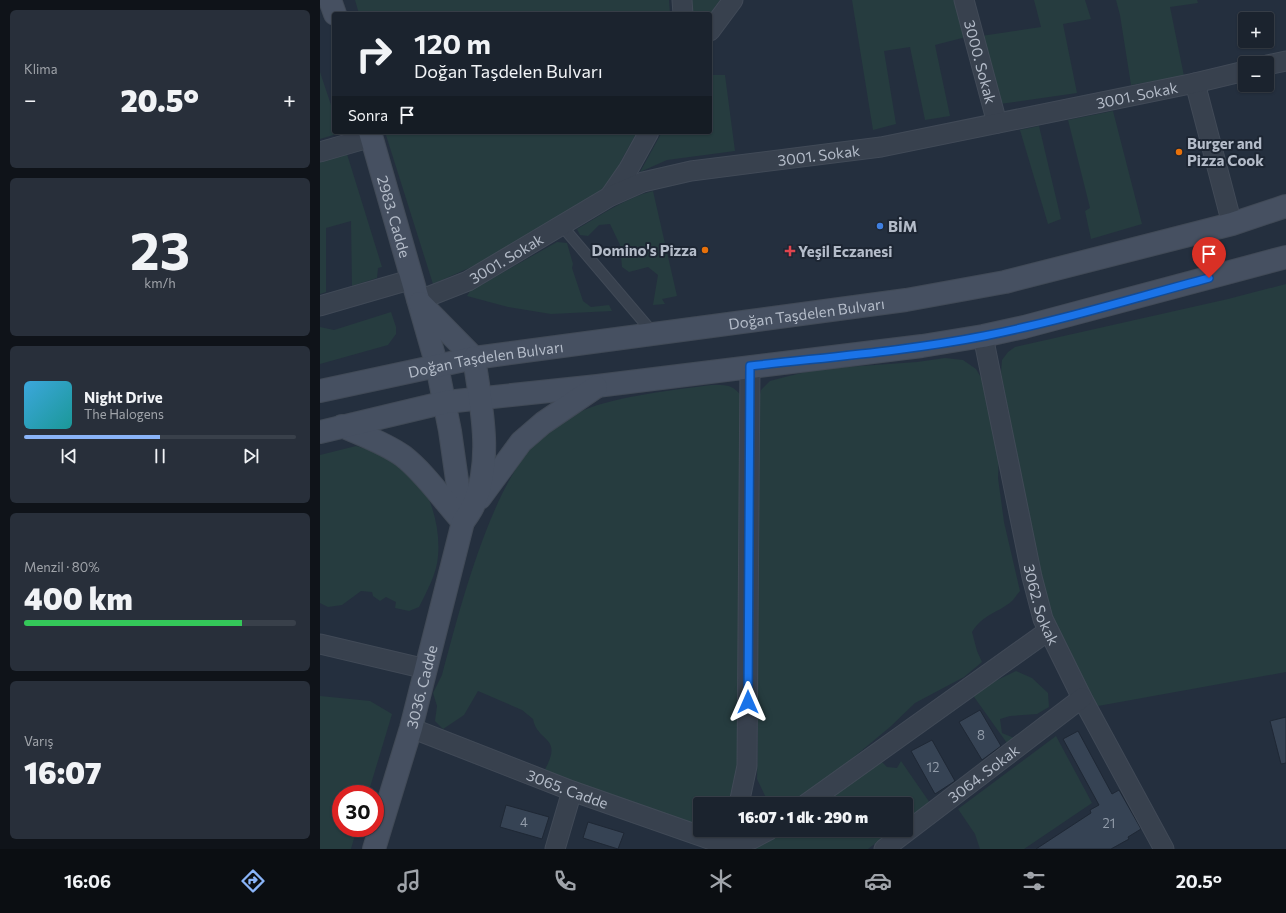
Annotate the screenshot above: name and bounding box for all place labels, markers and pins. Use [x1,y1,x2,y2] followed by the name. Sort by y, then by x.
[1187,134,1264,169] place label: Burger and Pizza Cook
[1174,147,1184,157] marker: Burger and Pizza Cook
[888,217,917,235] place label: BİM
[875,221,885,231] marker: BİM
[1192,237,1226,278] pin
[592,241,697,259] place label: Domino's Pizza
[798,242,892,260] place label: Yeşil Eczanesi
[700,245,710,255] marker: Domino's Pizza
[785,246,795,256] marker: Yeşil Eczanesi

